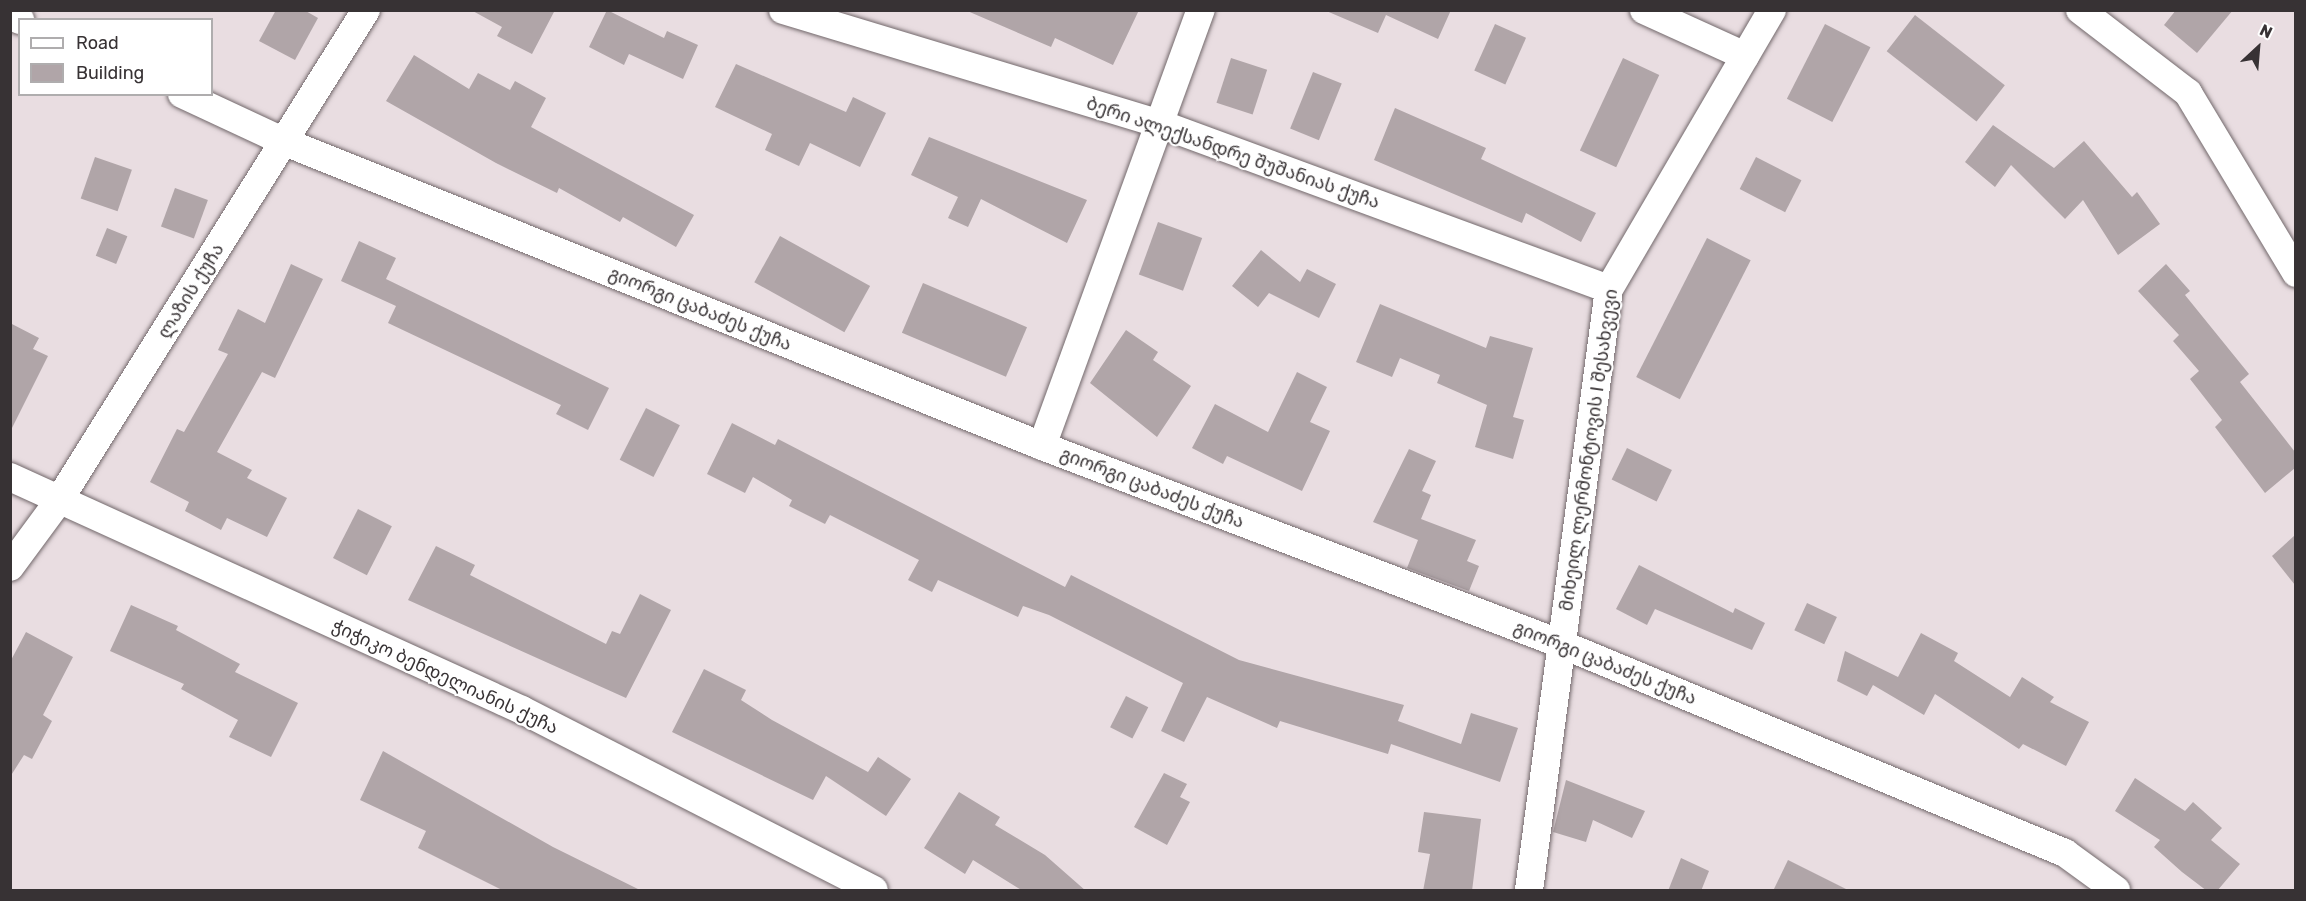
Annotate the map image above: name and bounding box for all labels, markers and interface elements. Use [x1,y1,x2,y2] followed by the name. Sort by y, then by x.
[18,18,213,96] legend
[2228,18,2288,78] north arrow
[2257,20,2275,42] text: N
[76,32,119,54] text: Road
[76,62,144,84] text: Building
[1084,93,1382,213] street label: ბერი ალექსანდრე შუშანიას ქუჩა
[153,240,229,342] street label: ლაზის ქუჩა
[606,262,794,356] street label: გიორგი ცაბაძეს ქუჩა
[1556,288,1622,612] street label: მიხეილ ლერმონტოვის I შესახვევი
[1057,443,1247,533] street label: გიორგი ცაბაძეს ქუჩა
[329,615,561,739] street label: ჭიჭიკო ბენდელიანის ქუჩა
[1511,616,1699,710] street label: გიორგი ცაბაძეს ქუჩა

